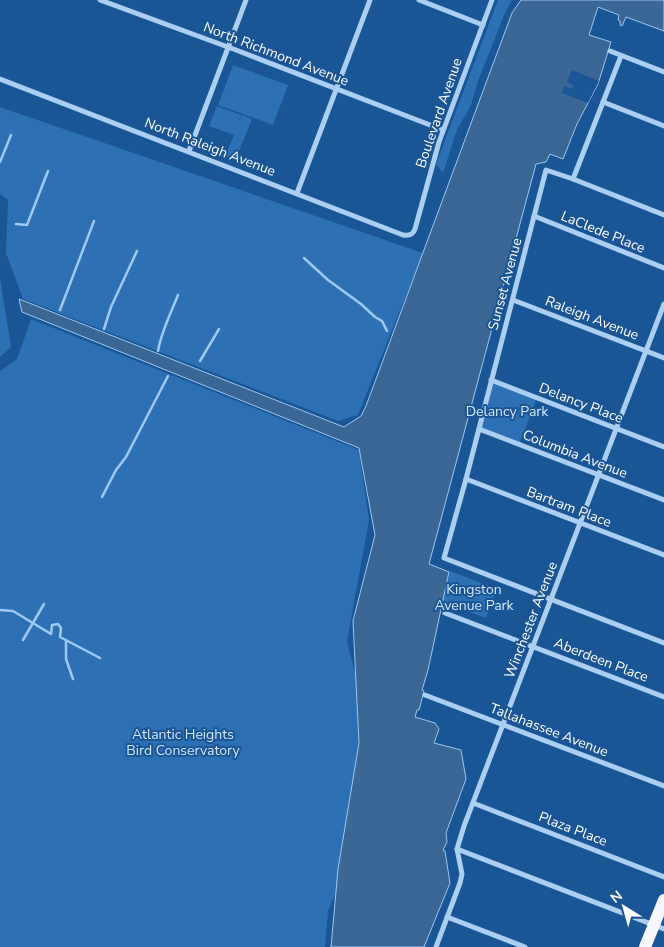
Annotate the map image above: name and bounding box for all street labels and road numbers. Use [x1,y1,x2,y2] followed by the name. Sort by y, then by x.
[201,18,351,90] street label: North Richmond Avenue
[411,55,467,171] street label: Boulevard Avenue
[142,113,278,181] street label: North Raleigh Avenue
[558,206,648,258] street label: LaClede Place
[484,236,526,332] street label: Sunset Avenue
[542,291,642,345] street label: Raleigh Avenue
[536,378,626,428] street label: Delancy Place
[520,425,630,483] street label: Columbia Avenue
[524,482,614,532] street label: Bartram Place
[500,559,562,681] street label: Winchester Avenue
[551,633,651,687] street label: Aberdeen Place
[487,699,611,761] street label: Tallahassee Avenue
[536,807,610,851] street label: Plaza Place

